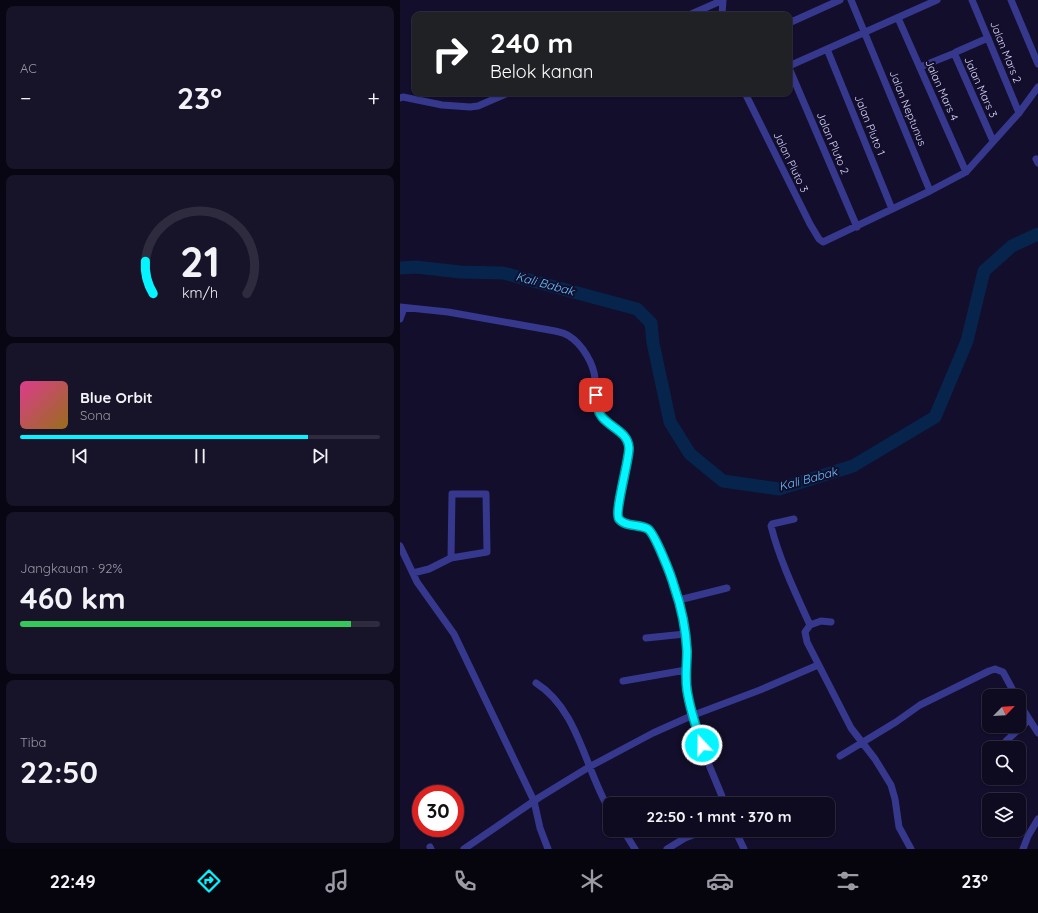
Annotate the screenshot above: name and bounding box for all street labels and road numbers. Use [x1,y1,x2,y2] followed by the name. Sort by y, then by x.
[987,19,1025,85] street label: Jalan Mars 2
[961,54,1001,120] street label: Jalan Mars 3
[922,57,962,123] street label: Jalan Mars 4
[886,68,930,148] street label: Jalan Neptunus
[851,93,889,157] street label: Jalan Pluto 1
[814,110,852,176] street label: Jalan Pluto 2
[770,129,812,195] street label: Jalan Pluto 3

